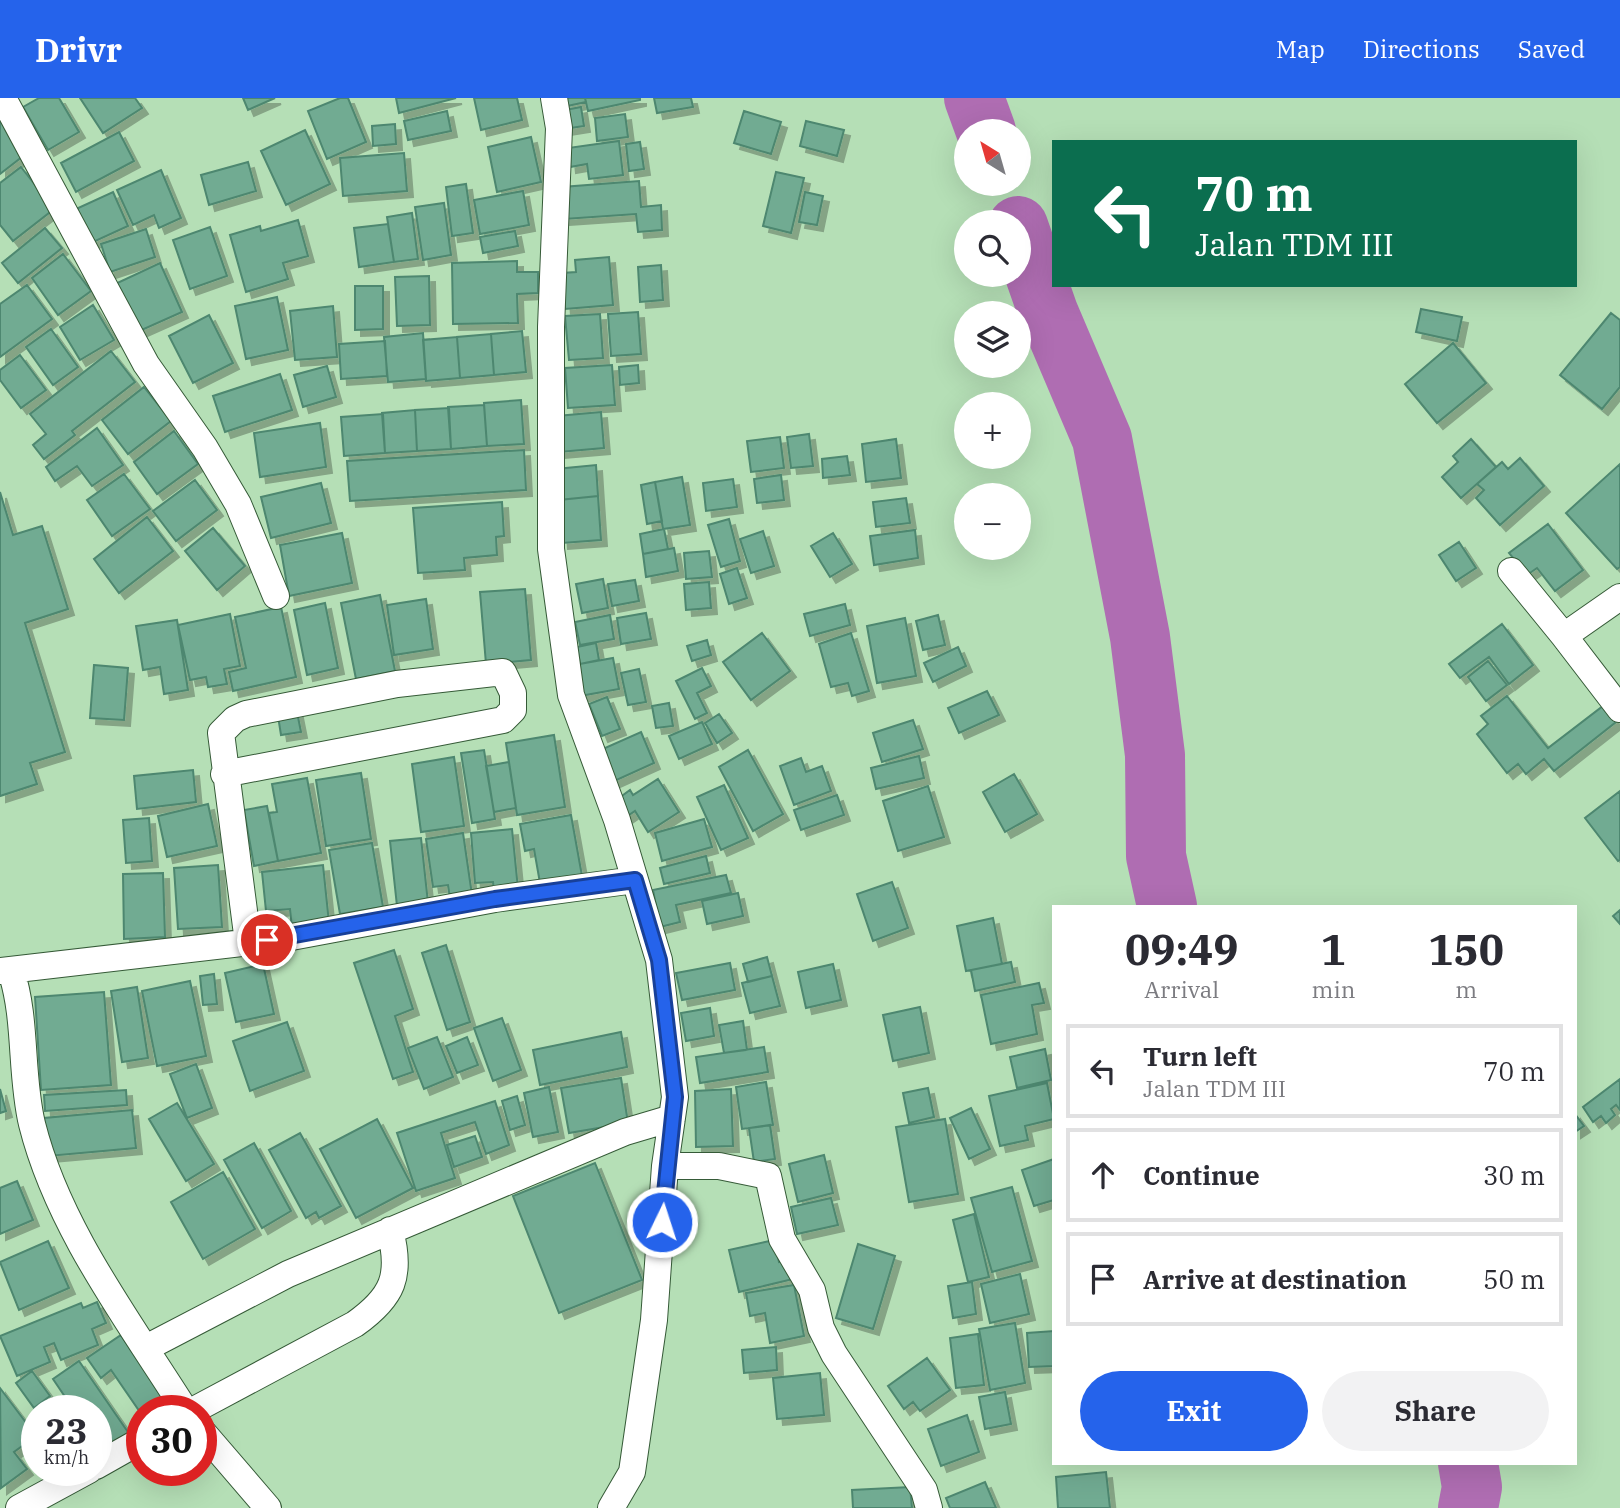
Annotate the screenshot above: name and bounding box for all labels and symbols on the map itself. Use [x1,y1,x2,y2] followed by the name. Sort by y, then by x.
[954,119,1031,196] north arrow
[237,910,297,970] pin
[625,1185,699,1259] position arrow
[126,1395,217,1486] speed limit sign: 30

